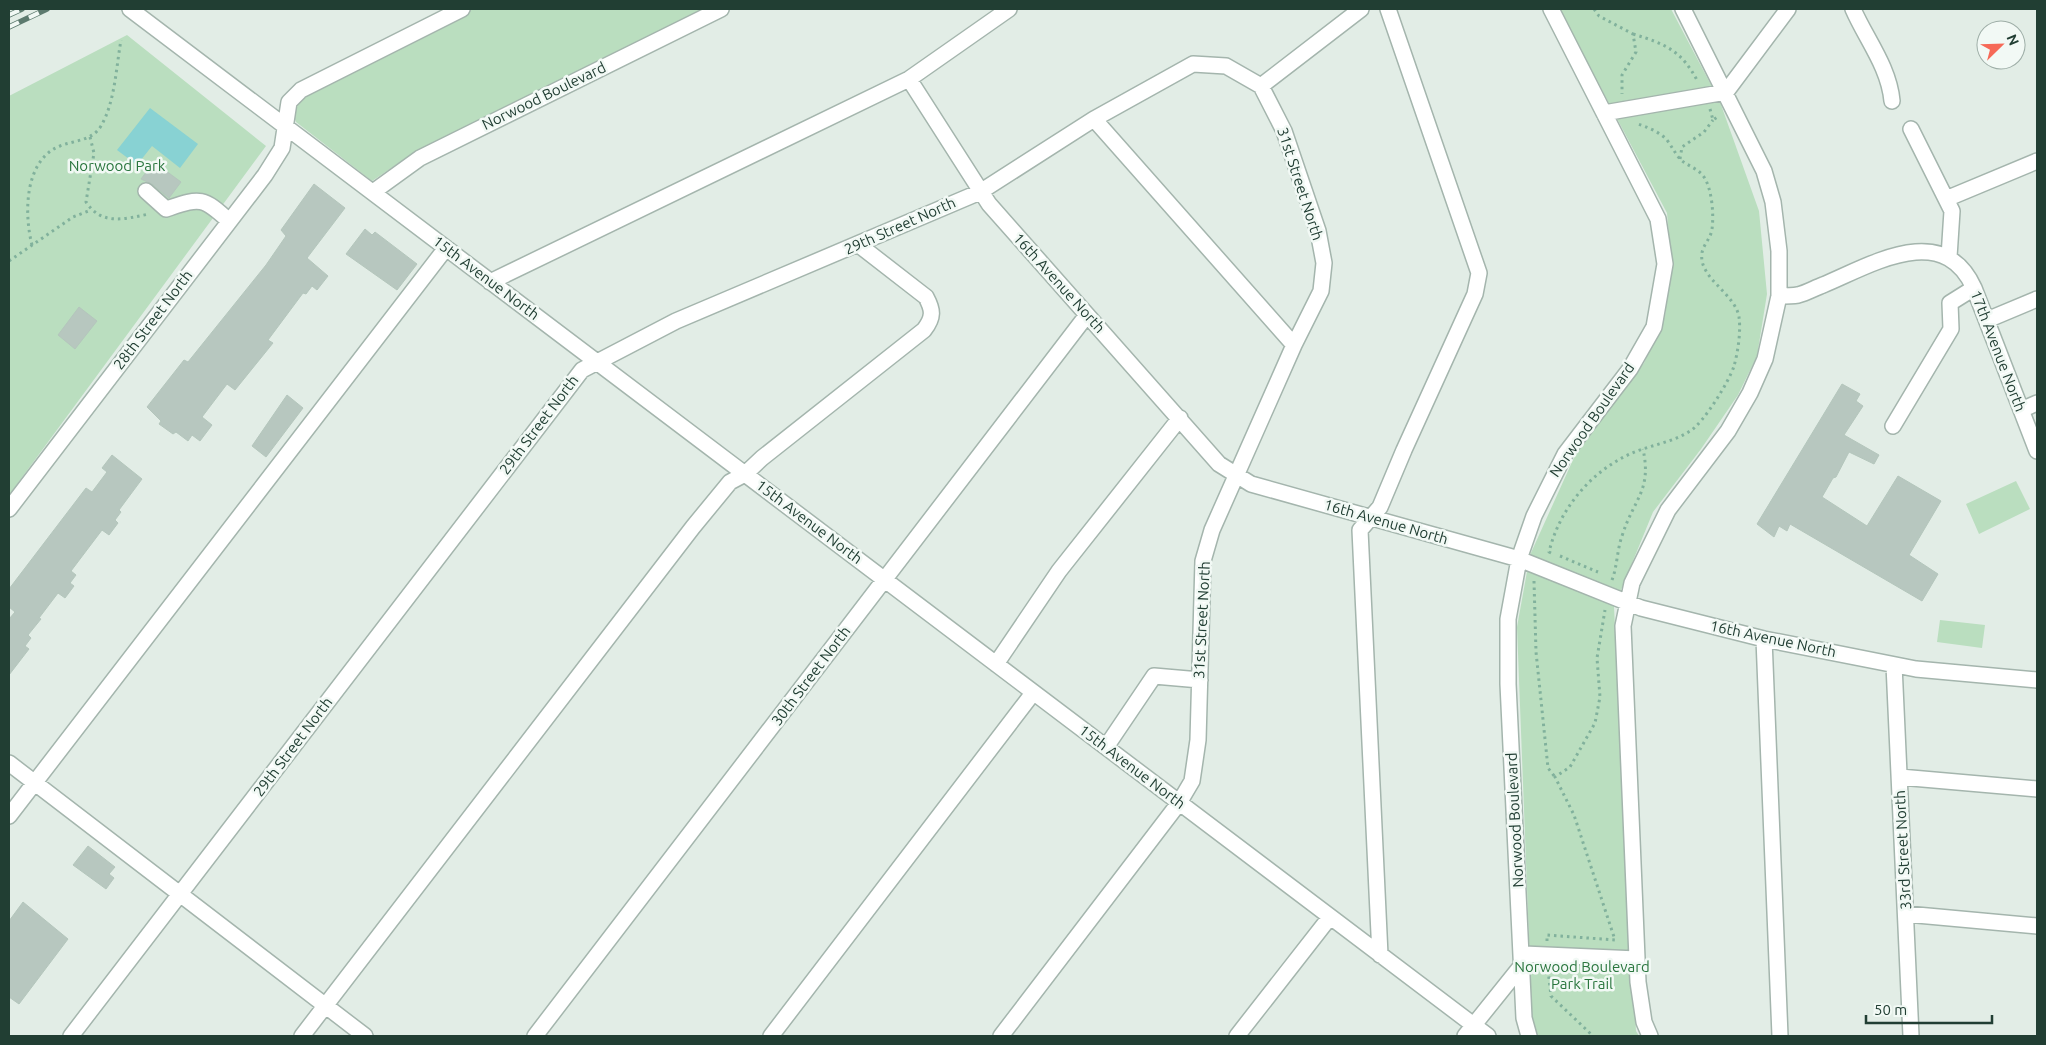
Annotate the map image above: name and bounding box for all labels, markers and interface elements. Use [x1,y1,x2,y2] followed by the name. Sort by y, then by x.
[1976,20,2026,70] north arrow
[2004,32,2022,48] text: N
[479,58,608,133] street label: Norwood Boulevard
[1274,125,1327,242] street label: 31st Street North
[69,157,166,174] park label: Norwood Park
[842,193,958,258] street label: 29th Street North
[1010,229,1109,336] street label: 16th Avenue North
[430,232,543,323] street label: 15th Avenue North
[110,267,195,373] street label: 28th Street North
[1968,288,2029,414] street label: 17th Avenue North
[1546,359,1637,480] street label: Norwood Boulevard
[496,372,581,478] street label: 29th Street North
[753,476,866,567] street label: 15th Avenue North
[1322,496,1450,547] street label: 16th Avenue North
[1190,561,1213,679] street label: 31st Street North
[1709,617,1838,660] street label: 16th Avenue North
[768,623,853,729] street label: 30th Street North
[250,694,335,800] street label: 29th Street North
[1076,721,1189,812] street label: 15th Avenue North
[1502,752,1527,888] street label: Norwood Boulevard
[1891,790,1914,910] street label: 33rd Street North
[1514,958,1650,992] park label: Norwood Boulevard Park Trail
[1866,992,1992,1024] scale bar
[1874,1001,1907,1018] text: 50 m

